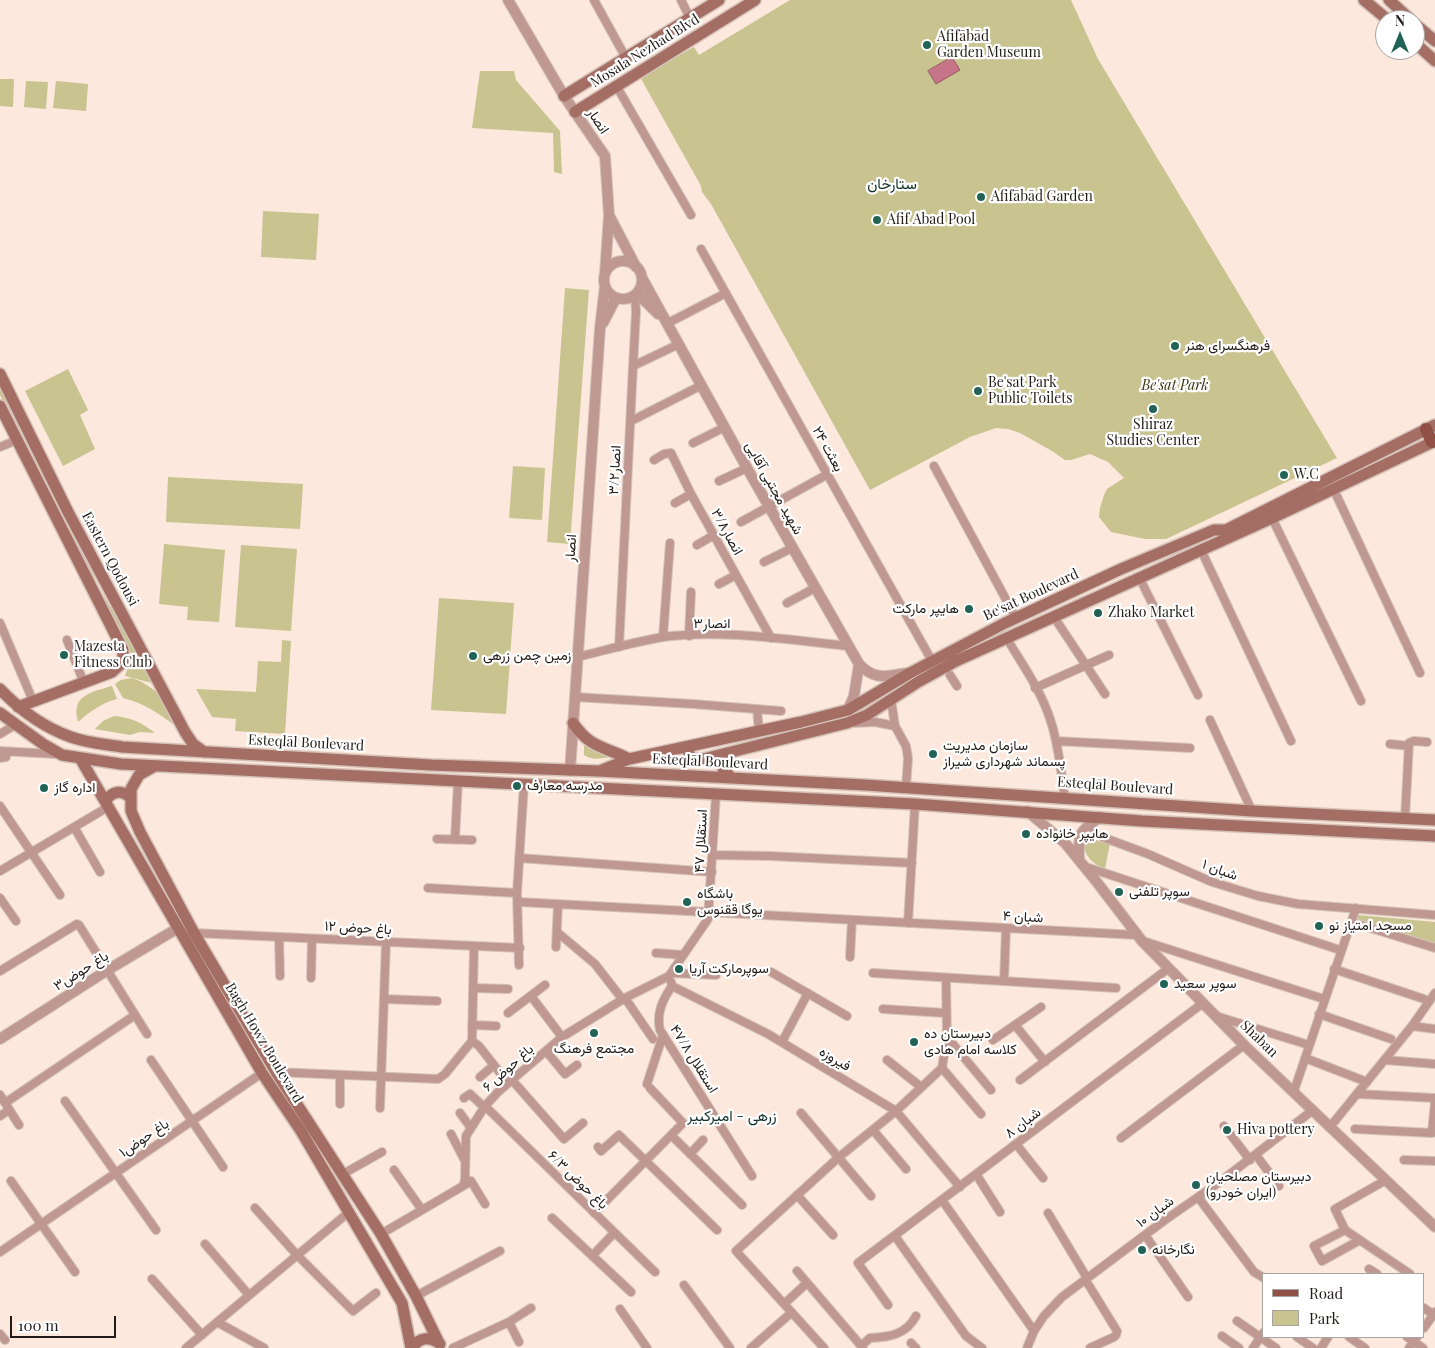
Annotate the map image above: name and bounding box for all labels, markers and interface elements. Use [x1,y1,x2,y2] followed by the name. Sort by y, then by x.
[1375,10,1425,60] north arrow
[588,11,702,91] street label: Mosala Nezhad Blvd
[1395,11,1405,30] text: N
[937,29,1041,62] place label: Afifābād Garden Museum
[921,39,933,51] marker: Afifābād Garden Museum
[583,105,613,137] street label: انصار
[867,175,917,193] district label: ستارخان
[991,189,1093,205] place label: Afifābād Garden
[975,191,987,203] marker: Afifābād Garden
[887,212,975,228] place label: Afif Abad Pool
[871,214,883,226] marker: Afif Abad Pool
[1185,338,1270,354] place label: فرهنگسرای هنر
[1169,340,1181,352] marker: فرهنگسرای هنر
[988,375,1072,408] place label: Be'sat Park Public Toilets
[1142,378,1208,394] park label: Be'sat Park
[972,385,984,397] marker: Be'sat Park Public Toilets
[1147,403,1159,415] marker: Shiraz Studies Center
[1106,417,1200,450] place label: Shiraz Studies Center
[809,424,847,474] street label: بعثت ۲۴
[741,438,807,538] street label: شهید مجتبی آقایی
[605,445,625,495] street label: انصار۳/۲
[1294,467,1319,483] place label: W.C
[1278,469,1290,481] marker: W.C
[707,506,747,558] street label: انصار۳/۸
[78,509,142,609] street label: Eastern Qodousi
[562,534,580,562] street label: انصار
[981,566,1081,624] street label: Be'sat Boulevard
[892,601,959,617] place label: هایپر مارکت
[963,603,975,615] marker: هایپر مارکت
[1108,605,1194,621] place label: Zhako Market
[1092,607,1104,619] marker: Zhako Market
[694,616,730,632] street label: انصار۳
[74,639,152,672] place label: Mazesta Fitness Club
[483,648,571,664] place label: زمین چمن زرهی
[58,649,70,661] marker: Mazesta Fitness Club
[467,650,479,662] marker: زمین چمن زرهی
[247,732,365,754] street label: Esteqlāl Boulevard
[943,738,1065,770] place label: سازمان مدیریت پسماند شهرداری شیراز
[927,748,939,760] marker: سازمان مدیریت پسماند شهرداری شیراز
[651,751,769,773] street label: Esteqlāl Boulevard
[1056,774,1174,798] street label: Esteqlāl Boulevard
[527,778,603,794] place label: مدرسه معارف
[54,780,96,796] place label: اداره گاز
[511,780,523,792] marker: مدرسه معارف
[38,782,50,794] marker: اداره گاز
[691,809,711,873] street label: ۴۷ استقلال
[1036,826,1108,842] place label: هایپر خانواده
[1020,828,1032,840] marker: هایپر خانواده
[1200,856,1240,884] street label: ۱ شبان
[1129,884,1190,900] place label: سوپر تلفنی
[697,886,763,919] place label: باشگاه یوگا ققنوس
[1113,886,1125,898] marker: سوپر تلفنی
[681,896,693,908] marker: باشگاه یوگا ققنوس
[1002,908,1044,926] street label: ۴ شبان
[324,918,392,938] street label: ۱۲ باغ حوض
[1329,918,1412,934] place label: مسجد امتیاز نو
[1313,920,1325,932] marker: مسجد امتیاز نو
[50,948,112,994] street label: باغ حوض۳
[689,961,769,977] place label: سوپرمارکت آریا
[673,963,685,975] marker: سوپرمارکت آریا
[1174,976,1237,992] place label: سوپر سعید
[1158,978,1170,990] marker: سوپر سعید
[222,980,306,1106] street label: Bagh Howz Boulevard
[1237,1017,1281,1061] street label: Shaban
[666,1022,722,1096] street label: ۴۷/۸ استقلال
[924,1026,1017,1058] place label: دبیرستان ده کلاسه امام هادی
[588,1027,600,1039] marker: مجتمع فرهنگ
[908,1036,920,1048] marker: دبیرستان ده کلاسه امام هادی
[479,1041,537,1095] street label: ۶ باغ حوض
[554,1041,634,1057] place label: مجتمع فرهنگ
[816,1043,854,1075] street label: فیروزه
[1002,1104,1044,1142] street label: ۸ شبان
[687,1107,777,1125] district label: زرهی - امیرکبیر
[116,1115,172,1161] street label: باغ حوض۱
[1237,1122,1314,1138] place label: Hiva pottery
[1221,1124,1233,1136] marker: Hiva pottery
[544,1147,612,1213] street label: ۶/۳ باغ حوض
[1206,1169,1311,1202] place label: دبیرستان مصلحیان (ایران خودرو)
[1190,1179,1202,1191] marker: دبیرستان مصلحیان (ایران خودرو)
[1133,1193,1177,1231] street label: ۱۰ شبان
[1152,1242,1195,1258] place label: نگارخانه
[1136,1244,1148,1256] marker: نگارخانه
[1262,1273,1425,1338] legend
[1309,1283,1343,1303] text: Road
[12,1306,119,1338] scale bar
[1309,1308,1340,1328] text: Park
[18,1315,59,1335] text: 100 m

